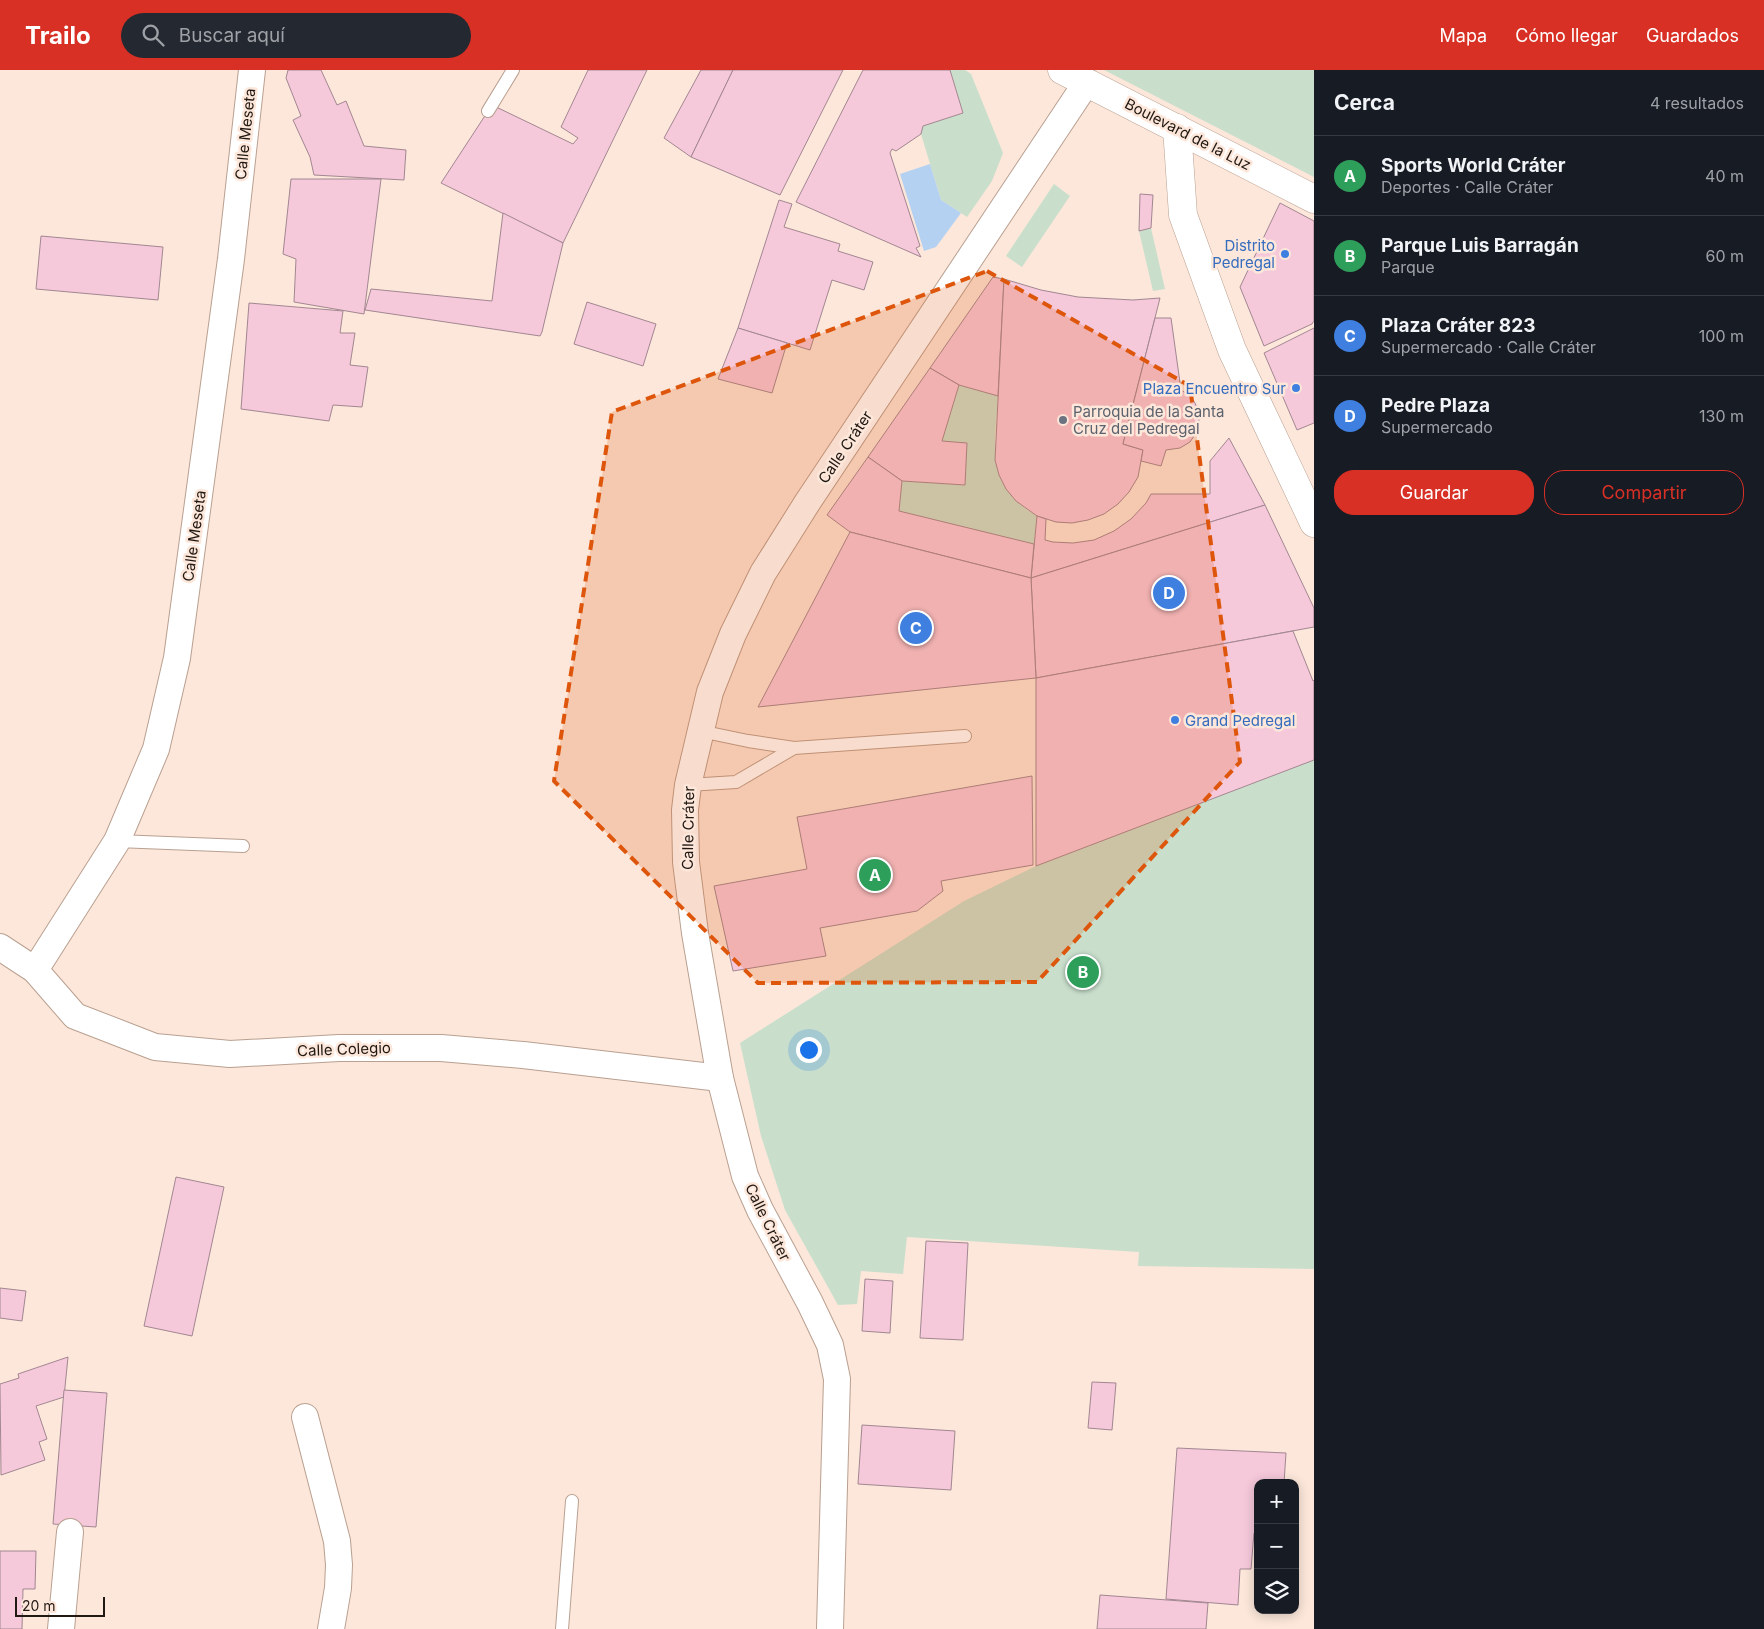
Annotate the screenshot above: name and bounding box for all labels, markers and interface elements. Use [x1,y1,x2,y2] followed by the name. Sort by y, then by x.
[121,13,471,58] search box
[25,21,91,50] text: Trailo
[139,21,167,49] icon: search
[179,24,285,47] text: Buscar aquí
[1440,25,1487,46] text: Mapa
[1515,25,1618,46] text: Cómo llegar
[1646,25,1739,46] text: Guardados
[231,87,259,181] street label: Calle Meseta
[1334,90,1395,115] text: Cerca
[1650,93,1744,113] text: 4 resultados
[1122,94,1254,174] street label: Boulevard de la Luz
[1381,154,1566,177] text: Sports World Cráter
[1344,166,1356,186] text: A
[1705,166,1744,186] text: 40 m
[1381,177,1553,197] text: Deportes · Calle Cráter
[1381,234,1579,257] text: Parque Luis Barragán
[1212,236,1275,272] place label: Distrito Pedregal
[1345,246,1355,266] text: B
[1705,246,1744,266] text: 60 m
[1279,248,1291,260] marker: Distrito Pedregal
[1381,257,1435,277] text: Parque
[1381,314,1535,337] text: Plaza Cráter 823
[1344,326,1356,346] text: C
[1699,326,1744,346] text: 100 m
[1381,337,1596,357] text: Supermercado · Calle Cráter
[1143,379,1286,398] place label: Plaza Encuentro Sur
[1290,382,1302,394] marker: Plaza Encuentro Sur
[1381,394,1490,417] text: Pedre Plaza
[1073,402,1224,438] place label: Parroquia de la Santa Cruz del Pedregal
[1344,406,1356,426] text: D
[1699,406,1744,426] text: 130 m
[814,407,876,487] street label: Calle Cráter
[1057,414,1069,426] marker: Parroquia de la Santa Cruz del Pedregal
[1381,417,1493,437] text: Supermercado
[1334,470,1534,515] button: Guardar
[1544,470,1744,515] button: Compartir
[178,489,210,583] street label: Calle Meseta
[1153,574,1185,612] pin: D
[900,609,932,647] pin: C
[1185,711,1295,730] place label: Grand Pedregal
[1169,714,1181,726] marker: Grand Pedregal
[678,786,698,870] street label: Calle Cráter
[859,856,891,894] pin: A
[1067,953,1099,991] pin: B
[796,1037,822,1063] your location
[297,1038,391,1060] street label: Calle Colegio
[741,1180,795,1264] street label: Calle Cráter
[1254,1479,1299,1614] map controls
[1254,1479,1299,1524] button: +
[1254,1524,1299,1569] button: −
[1254,1569,1299,1614] button: layers
[15,1594,105,1617] scale bar
[22,1597,56,1614] text: 20 m

